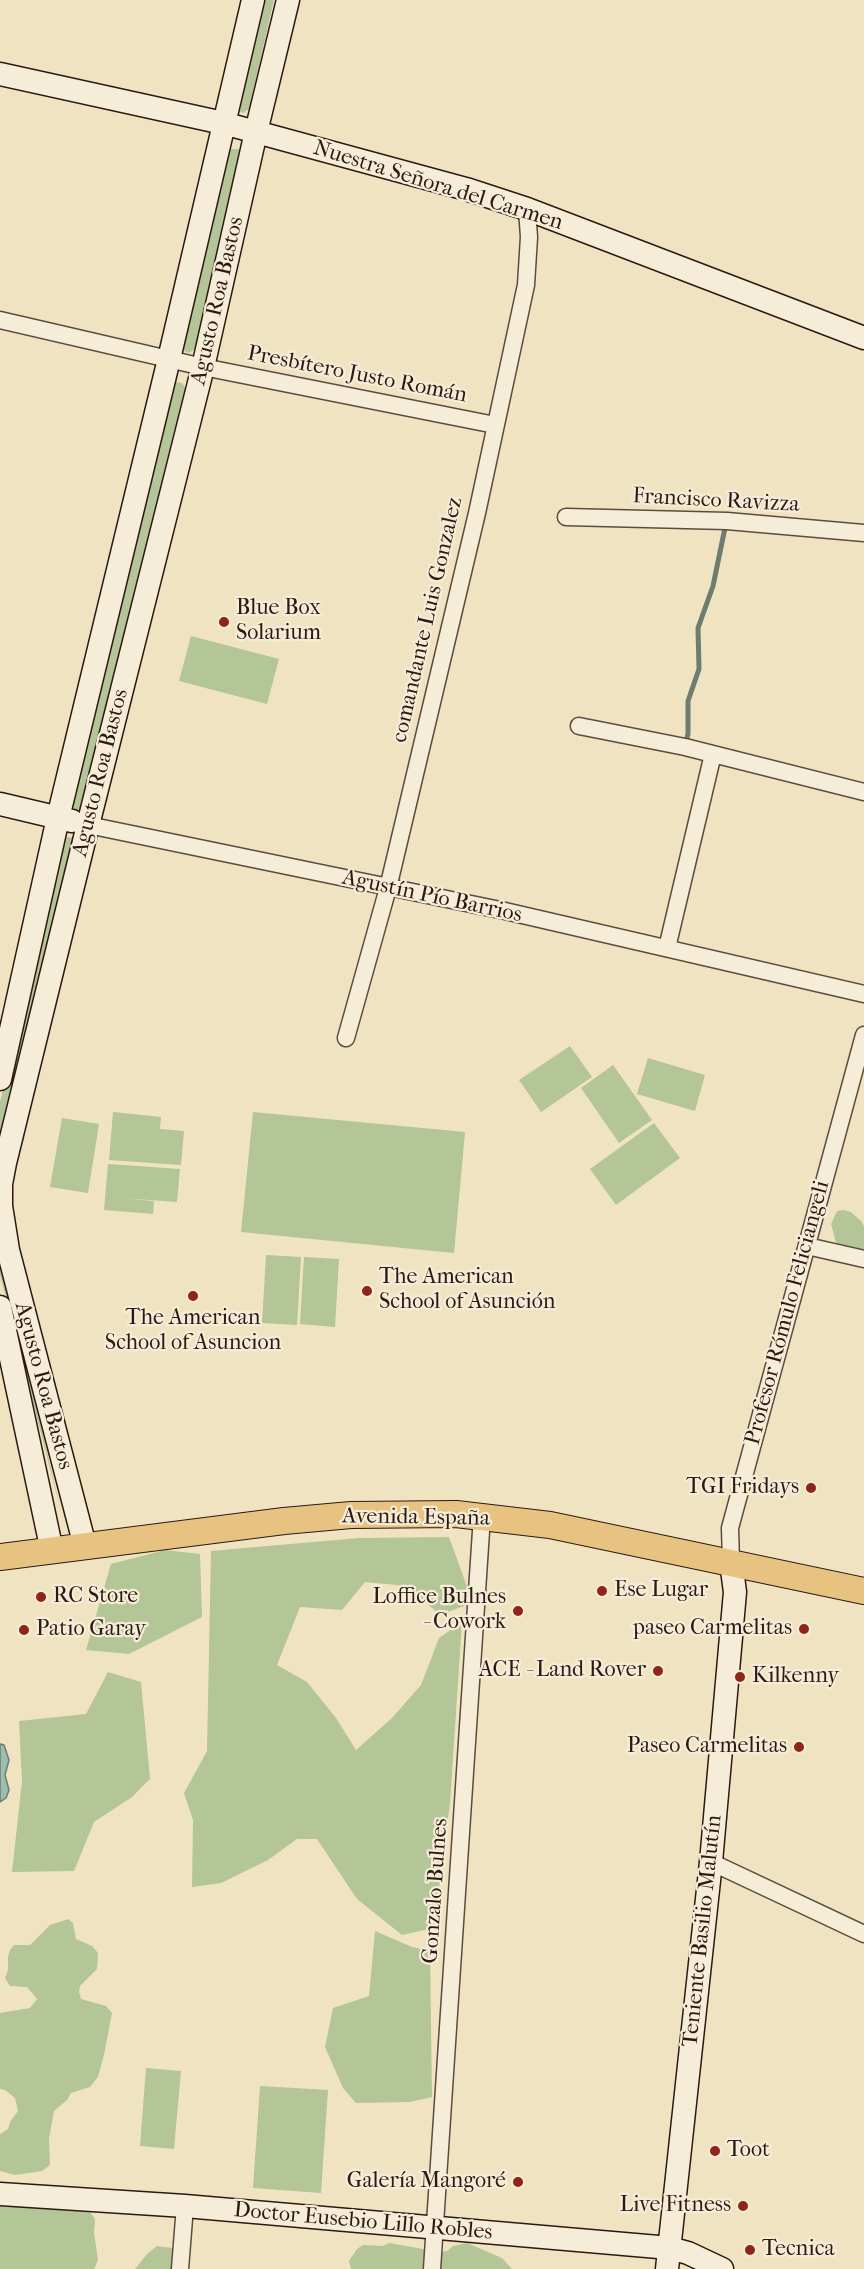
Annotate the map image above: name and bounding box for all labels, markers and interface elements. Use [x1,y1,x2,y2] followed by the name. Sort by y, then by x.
[310,135,566,237] street label: Nuestra Señora del Carmen
[186,214,250,388] street label: Agusto Roa Bastos
[245,341,469,409] street label: Presbítero Justo Román
[632,483,800,519] street label: Francisco Ravizza
[387,495,469,745] street label: comandante Luis Gonzalez
[236,596,321,648] place label: Blue Box Solarium
[217,615,231,629] marker: Blue Box Solarium
[67,686,135,860] street label: Agusto Roa Bastos
[340,865,524,929] street label: Agustín Pío Barrios
[740,1178,836,1448] street label: Profesor Rómulo Feliciangeli
[379,1265,555,1316] place label: The American School of Asunción
[360,1284,374,1298] marker: The American School of Asunción
[186,1289,200,1303] marker: The American School of Asuncion
[8,1299,78,1473] street label: Agusto Roa Bastos
[105,1306,281,1358] place label: The American School of Asuncion
[686,1475,799,1501] place label: TGI Fridays
[804,1481,818,1495] marker: TGI Fridays
[342,1504,490,1532] street label: Avenida España
[614,1578,708,1604] place label: Ese Lugar
[53,1584,138,1610] place label: RC Store
[595,1584,609,1598] marker: Ese Lugar
[372,1585,506,1636] place label: Loffice Bulnes - Cowork
[34,1590,48,1604] marker: RC Store
[511,1604,525,1618] marker: Loffice Bulnes - Cowork
[633,1616,792,1642] place label: paseo Carmelitas
[36,1617,146,1643] place label: Patio Garay
[797,1622,811,1636] marker: paseo Carmelitas
[17,1623,31,1637] marker: Patio Garay
[479,1658,646,1684] place label: ACE - Land Rover
[651,1664,665,1678] marker: ACE - Land Rover
[752,1664,839,1690] place label: Kilkenny
[733,1670,747,1684] marker: Kilkenny
[627,1734,787,1760] place label: Paseo Carmelitas
[792,1740,806,1754] marker: Paseo Carmelitas
[678,1814,728,2048] street label: Teniente Basilio Malutín
[418,1817,454,1965] street label: Gonzalo Bulnes
[727,2138,770,2164] place label: Toot
[708,2144,722,2158] marker: Toot
[347,2169,506,2195] place label: Galería Mangoré
[511,2175,525,2189] marker: Galería Mangoré
[620,2193,731,2219] place label: Live Fitness
[233,2198,493,2246] street label: Doctor Eusebio Lillo Robles
[736,2199,750,2213] marker: Live Fitness
[762,2237,835,2263] place label: Tecnica
[743,2243,757,2257] marker: Tecnica

